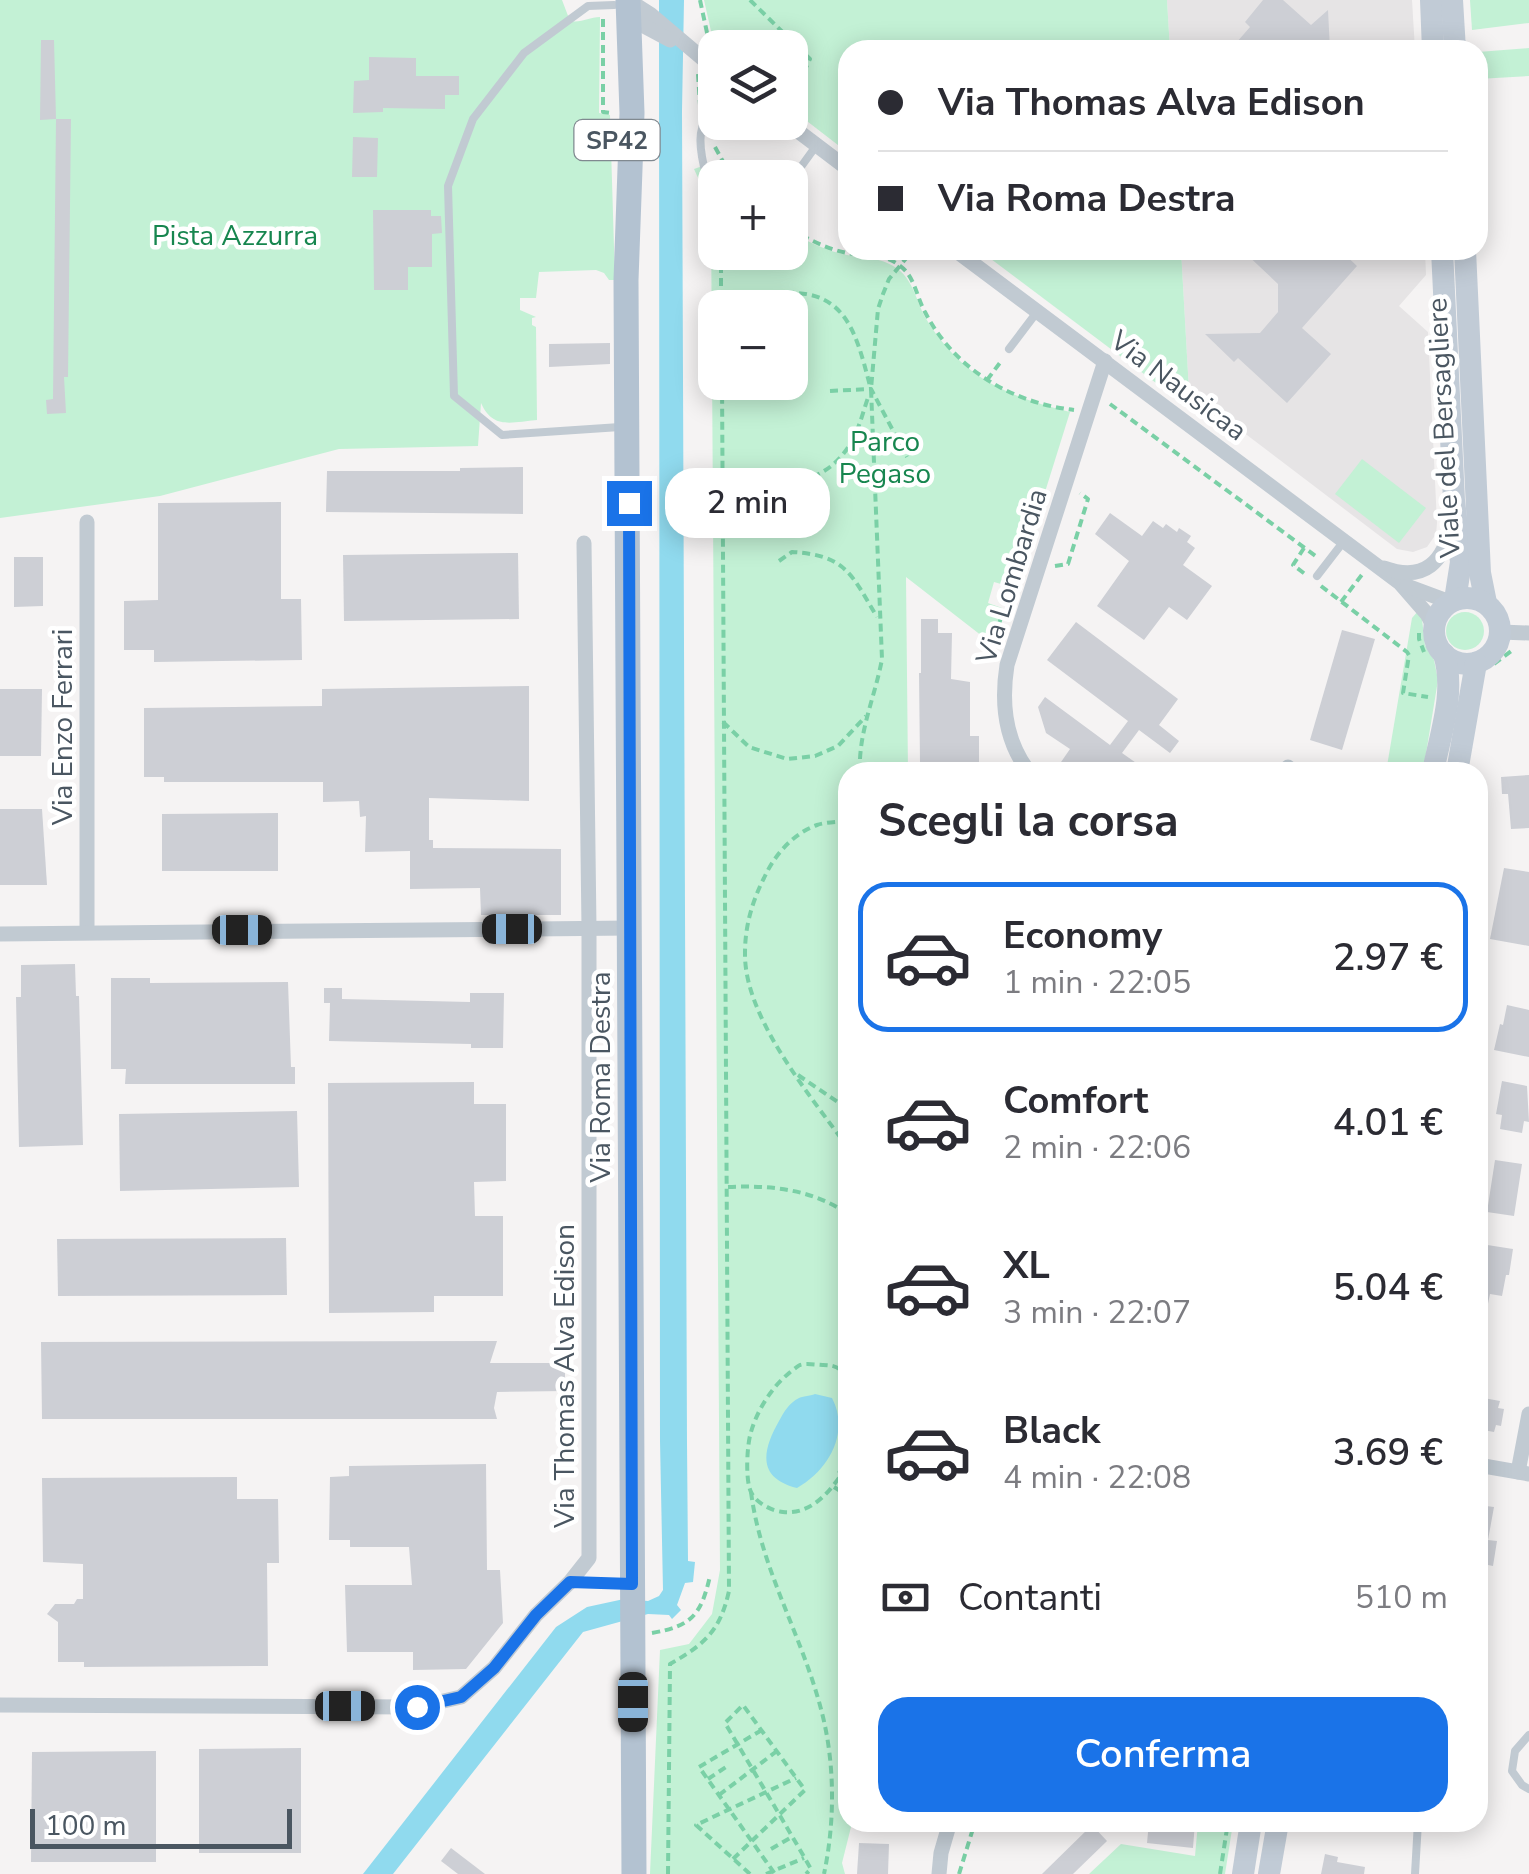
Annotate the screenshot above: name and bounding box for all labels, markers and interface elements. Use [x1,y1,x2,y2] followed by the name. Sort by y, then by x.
[698,30,808,400] map controls
[698,30,808,140] button: layers
[938,77,1365,128] text: Via Thomas Alva Edison
[574,120,660,160] road number: SP42
[698,160,808,270] button: +
[938,173,1236,224] text: Via Roma Destra
[152,217,318,255] park label: Pista Azzurra
[698,290,808,400] button: −
[1418,297,1470,560] street label: Viale del Bersagliere
[1102,321,1254,450] street label: Via Nausicaa
[839,423,931,493] park label: Parco Pegaso
[664,468,829,538] callout: 2 min
[607,481,652,526] route end
[707,481,788,524] text: 2 min
[967,484,1057,669] street label: Via Lombardia
[44,629,82,826] street label: Via Enzo Ferrari
[878,791,1179,852] text: Scegli la corsa
[1003,910,1162,961] text: Economy
[883,912,973,1002] icon: car
[482,914,542,944] car
[212,915,272,945] car
[1333,932,1443,983] text: 2.97 €
[1003,961,1191,1004] text: 1 min · 22:05
[582,971,620,1184] street label: Via Roma Destra
[1003,1075,1148,1126] text: Comfort
[883,1077,973,1167] icon: car
[1333,1097,1443,1148] text: 4.01 €
[1003,1126,1191,1169] text: 2 min · 22:06
[546,1224,584,1529] street label: Via Thomas Alva Edison
[1003,1240,1050,1291] text: XL
[883,1242,973,1332] icon: car
[1333,1262,1443,1313] text: 5.04 €
[1003,1291,1191,1334] text: 3 min · 22:07
[1003,1405,1100,1456] text: Black
[883,1407,973,1497] icon: car
[1333,1427,1443,1478] text: 3.69 €
[1003,1456,1191,1499] text: 4 min · 22:08
[878,1570,933,1625] icon: cash
[958,1572,1102,1623] text: Contanti
[1355,1576,1448,1619] text: 510 m
[618,1672,648,1732] car
[395,1685,440,1730] route start
[315,1691,375,1721] car
[878,1697,1448,1812] button: Conferma
[30,1804,292,1848] scale bar
[45,1807,127,1845] text: 100 m

